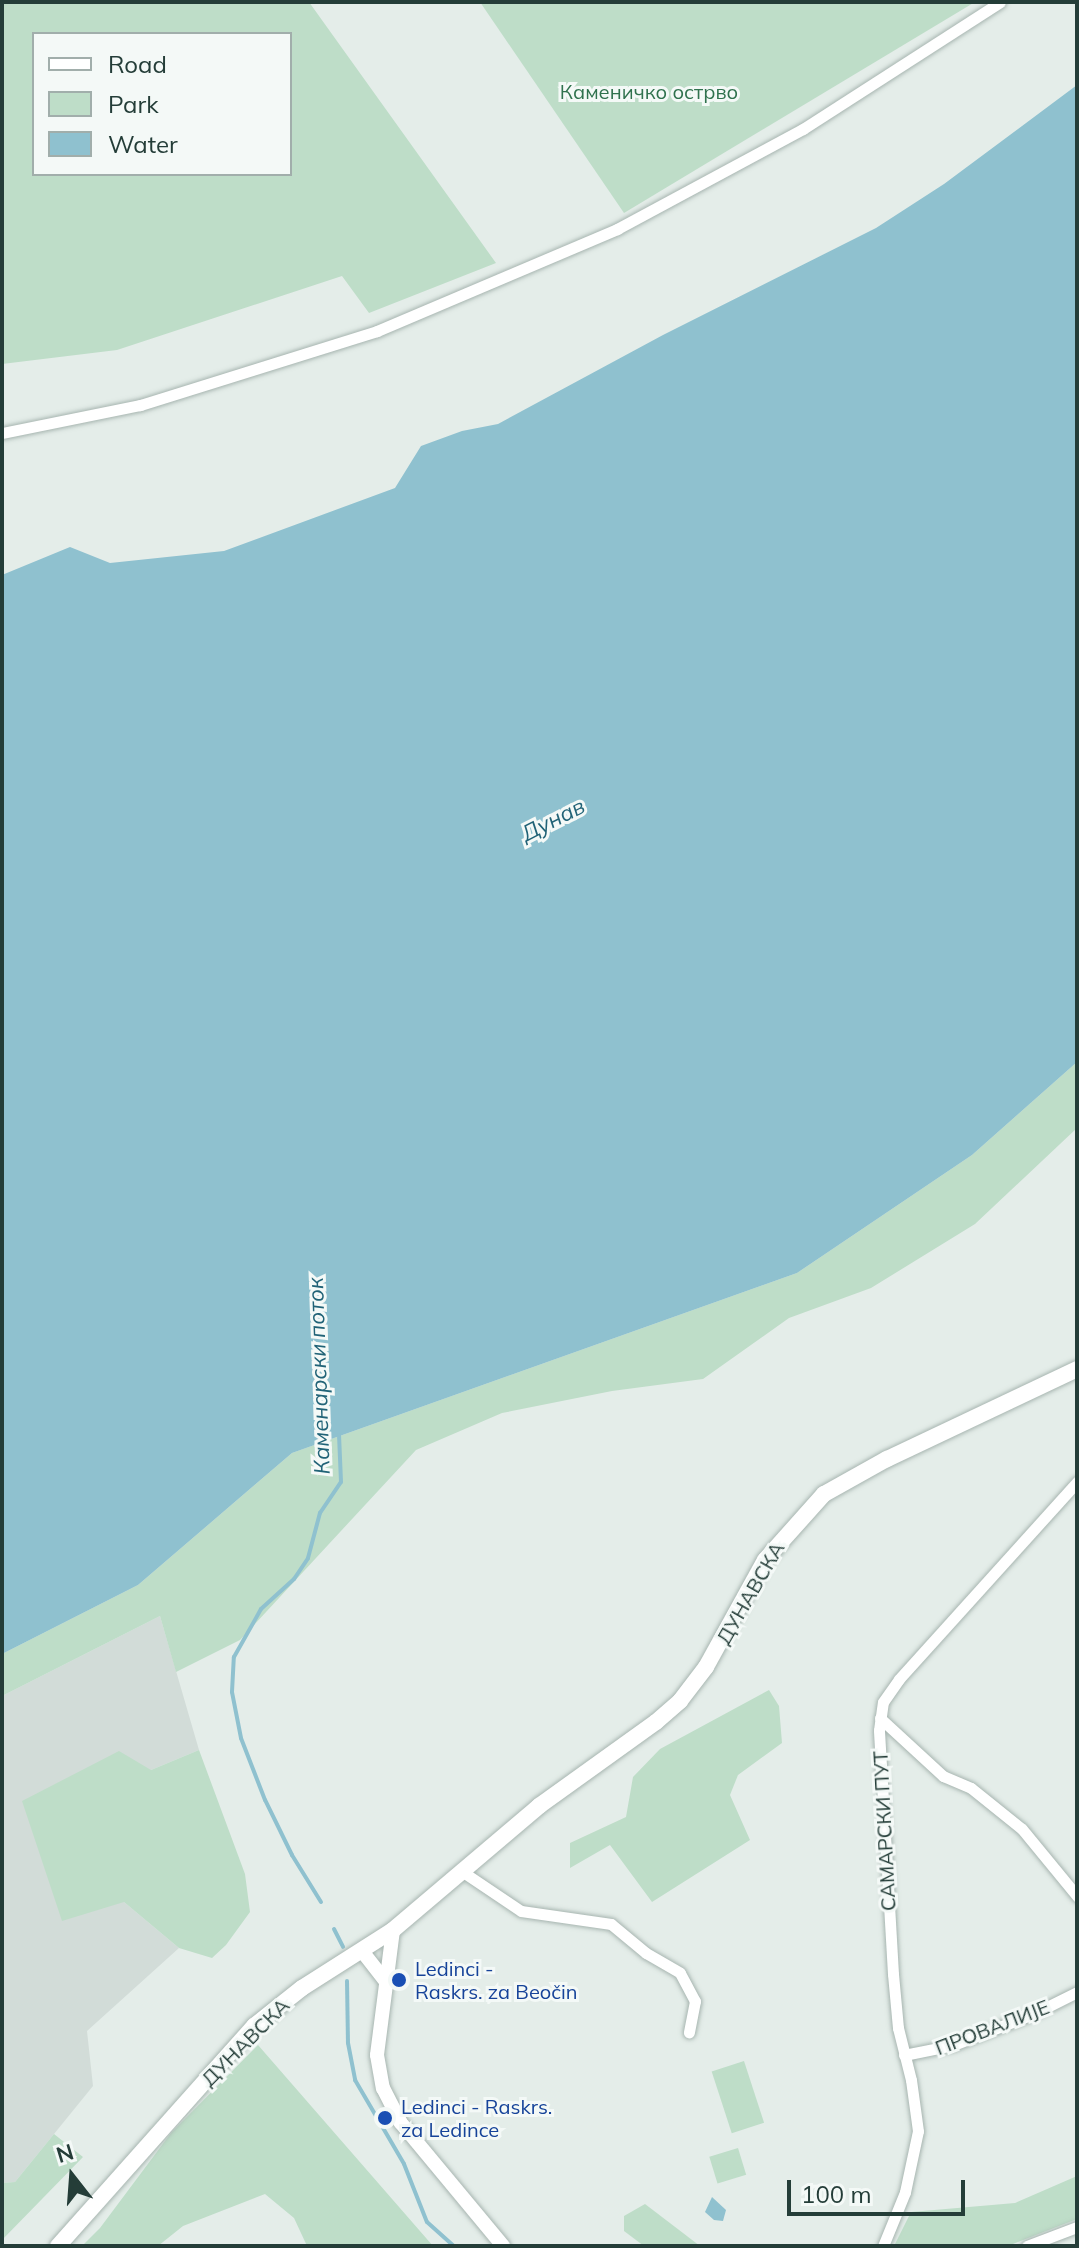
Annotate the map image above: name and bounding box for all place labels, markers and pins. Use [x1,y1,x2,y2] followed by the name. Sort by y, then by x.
[415,1956,578,2003] place label: Ledinci - Raskrs. za Beočin
[390,1971,408,1989] marker: Ledinci - Raskrs. za Beočin
[401,2094,552,2141] place label: Ledinci - Raskrs. za Ledince
[376,2109,394,2127] marker: Ledinci - Raskrs. za Ledince

